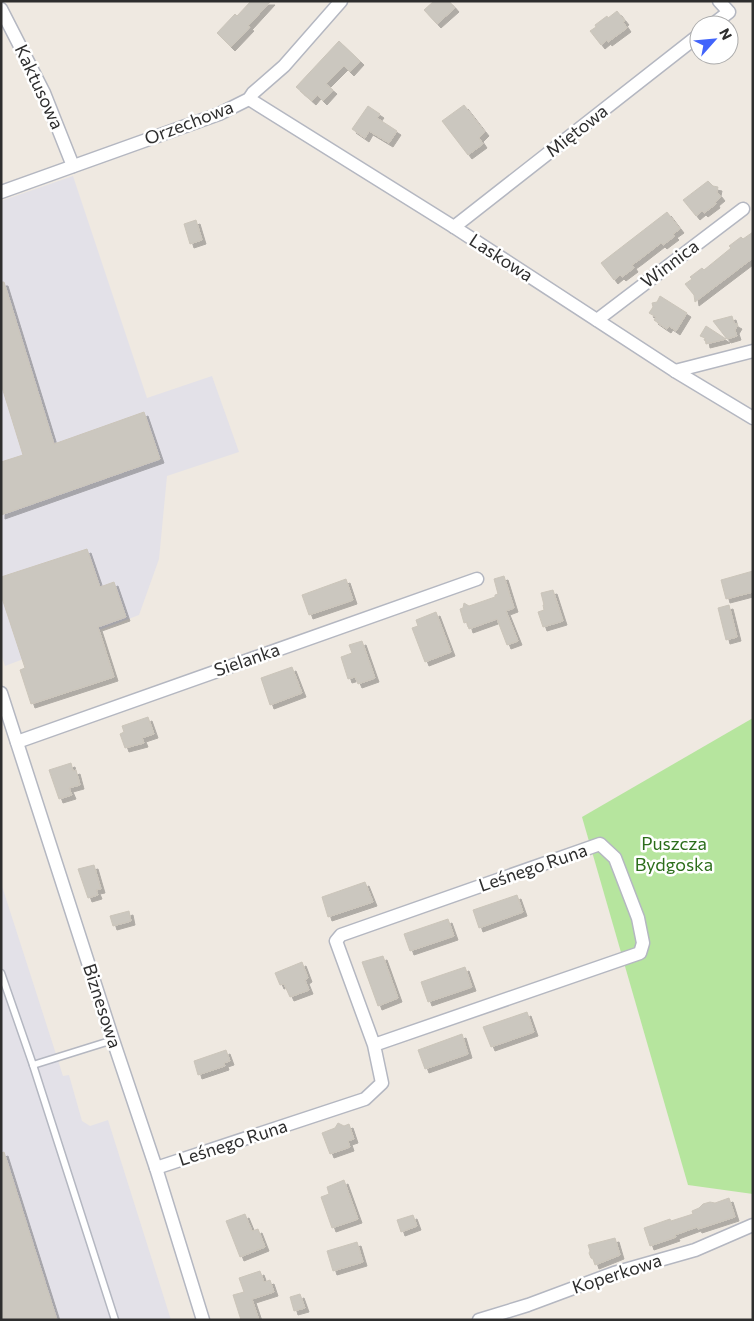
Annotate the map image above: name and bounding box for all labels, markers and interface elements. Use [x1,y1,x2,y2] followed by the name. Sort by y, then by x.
[689,15,739,65] north arrow
[716,25,736,42] text: N
[11,41,69,132] street label: Kaktusowa
[141,95,236,149] street label: Orzechowa
[541,99,612,161] street label: Miętowa
[466,229,537,286] street label: Laskowa
[636,234,703,292] street label: Winnica
[211,638,282,681] street label: Sielanka
[635,832,713,875] park label: Puszcza Bydgoska
[476,838,590,896] street label: Leśnego Runa
[79,961,127,1051] street label: Biznesowa
[175,1114,290,1170] street label: Leśnego Runa
[569,1248,664,1298] street label: Koperkowa

